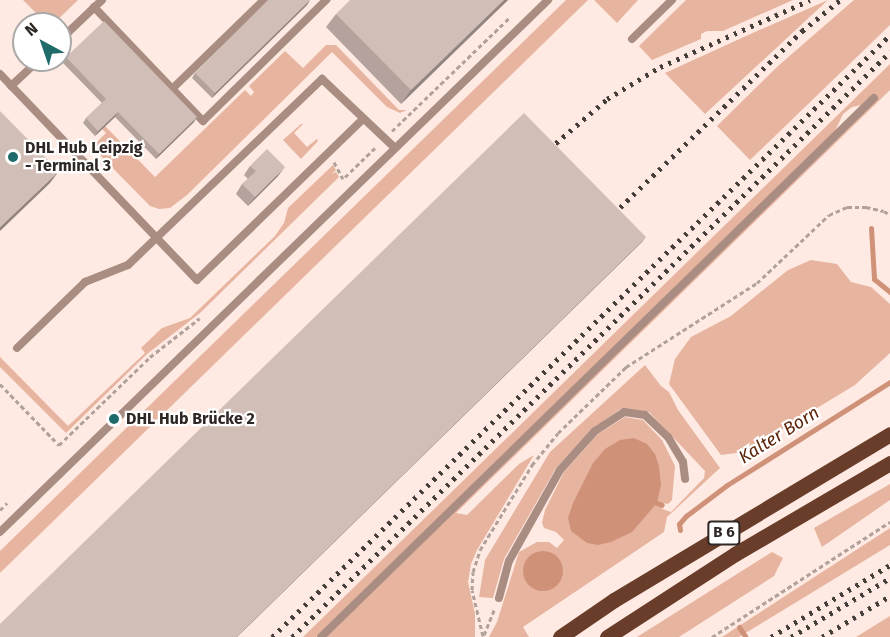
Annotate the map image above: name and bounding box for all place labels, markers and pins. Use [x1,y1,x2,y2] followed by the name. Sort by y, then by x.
[25,138,142,176] place label: DHL Hub Leipzig - Terminal 3
[6,150,20,164] marker: DHL Hub Leipzig - Terminal 3
[126,409,255,429] place label: DHL Hub Brücke 2
[107,412,121,426] marker: DHL Hub Brücke 2

